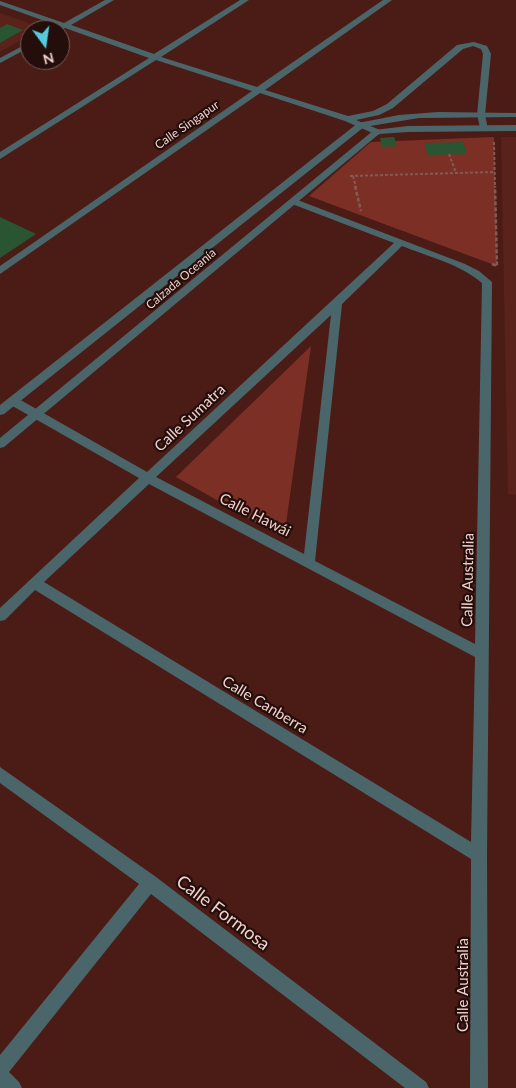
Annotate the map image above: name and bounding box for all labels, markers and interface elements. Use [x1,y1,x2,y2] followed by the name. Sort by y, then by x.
[20,20,70,70] north arrow
[41,50,56,69] text: N
[152,98,222,152] street label: Calle Singapur
[143,246,219,312] street label: Calzada Oceanía
[151,381,229,455] street label: Calle Sumatra
[216,489,294,541] street label: Calle Hawái
[458,533,478,627] street label: Calle Australia
[219,672,311,738] street label: Calle Canberra
[172,871,274,955] street label: Calle Formosa
[454,938,472,1032] street label: Calle Australia

